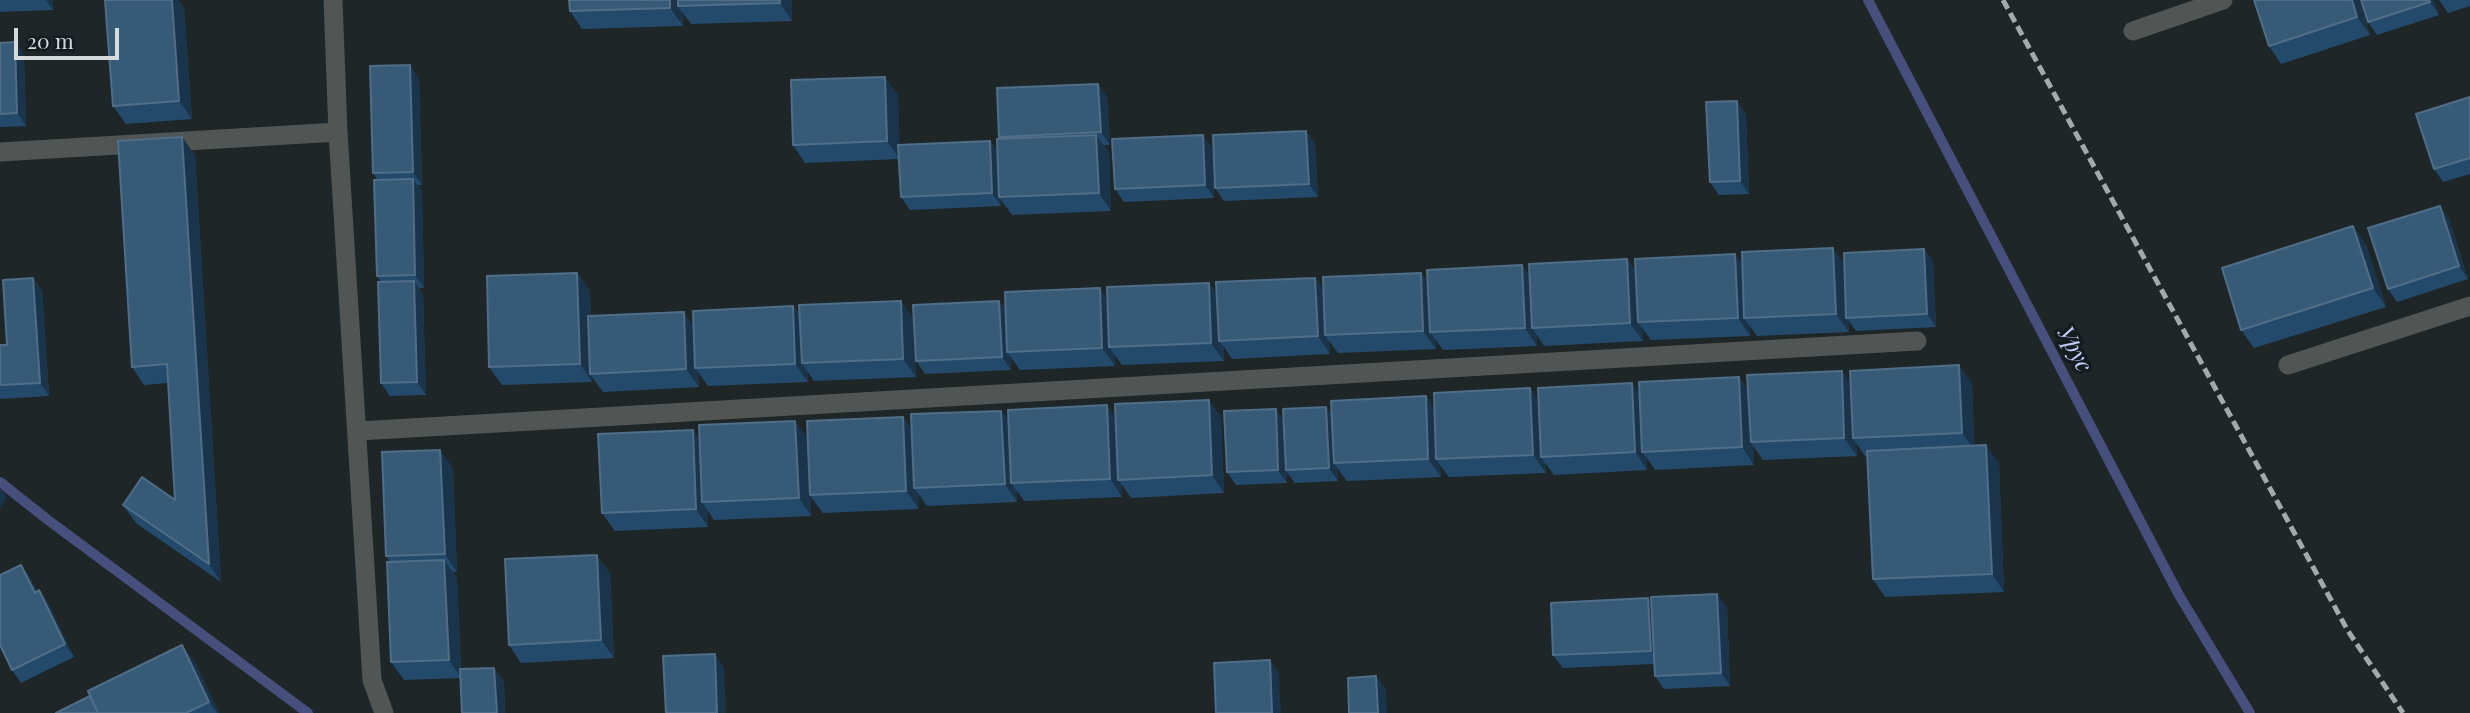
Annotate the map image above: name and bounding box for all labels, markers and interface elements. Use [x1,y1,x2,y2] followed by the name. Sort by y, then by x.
[18,14,122,58] scale bar
[27,26,74,54] text: 20 m
[2051,321,2097,377] water label: Урус

